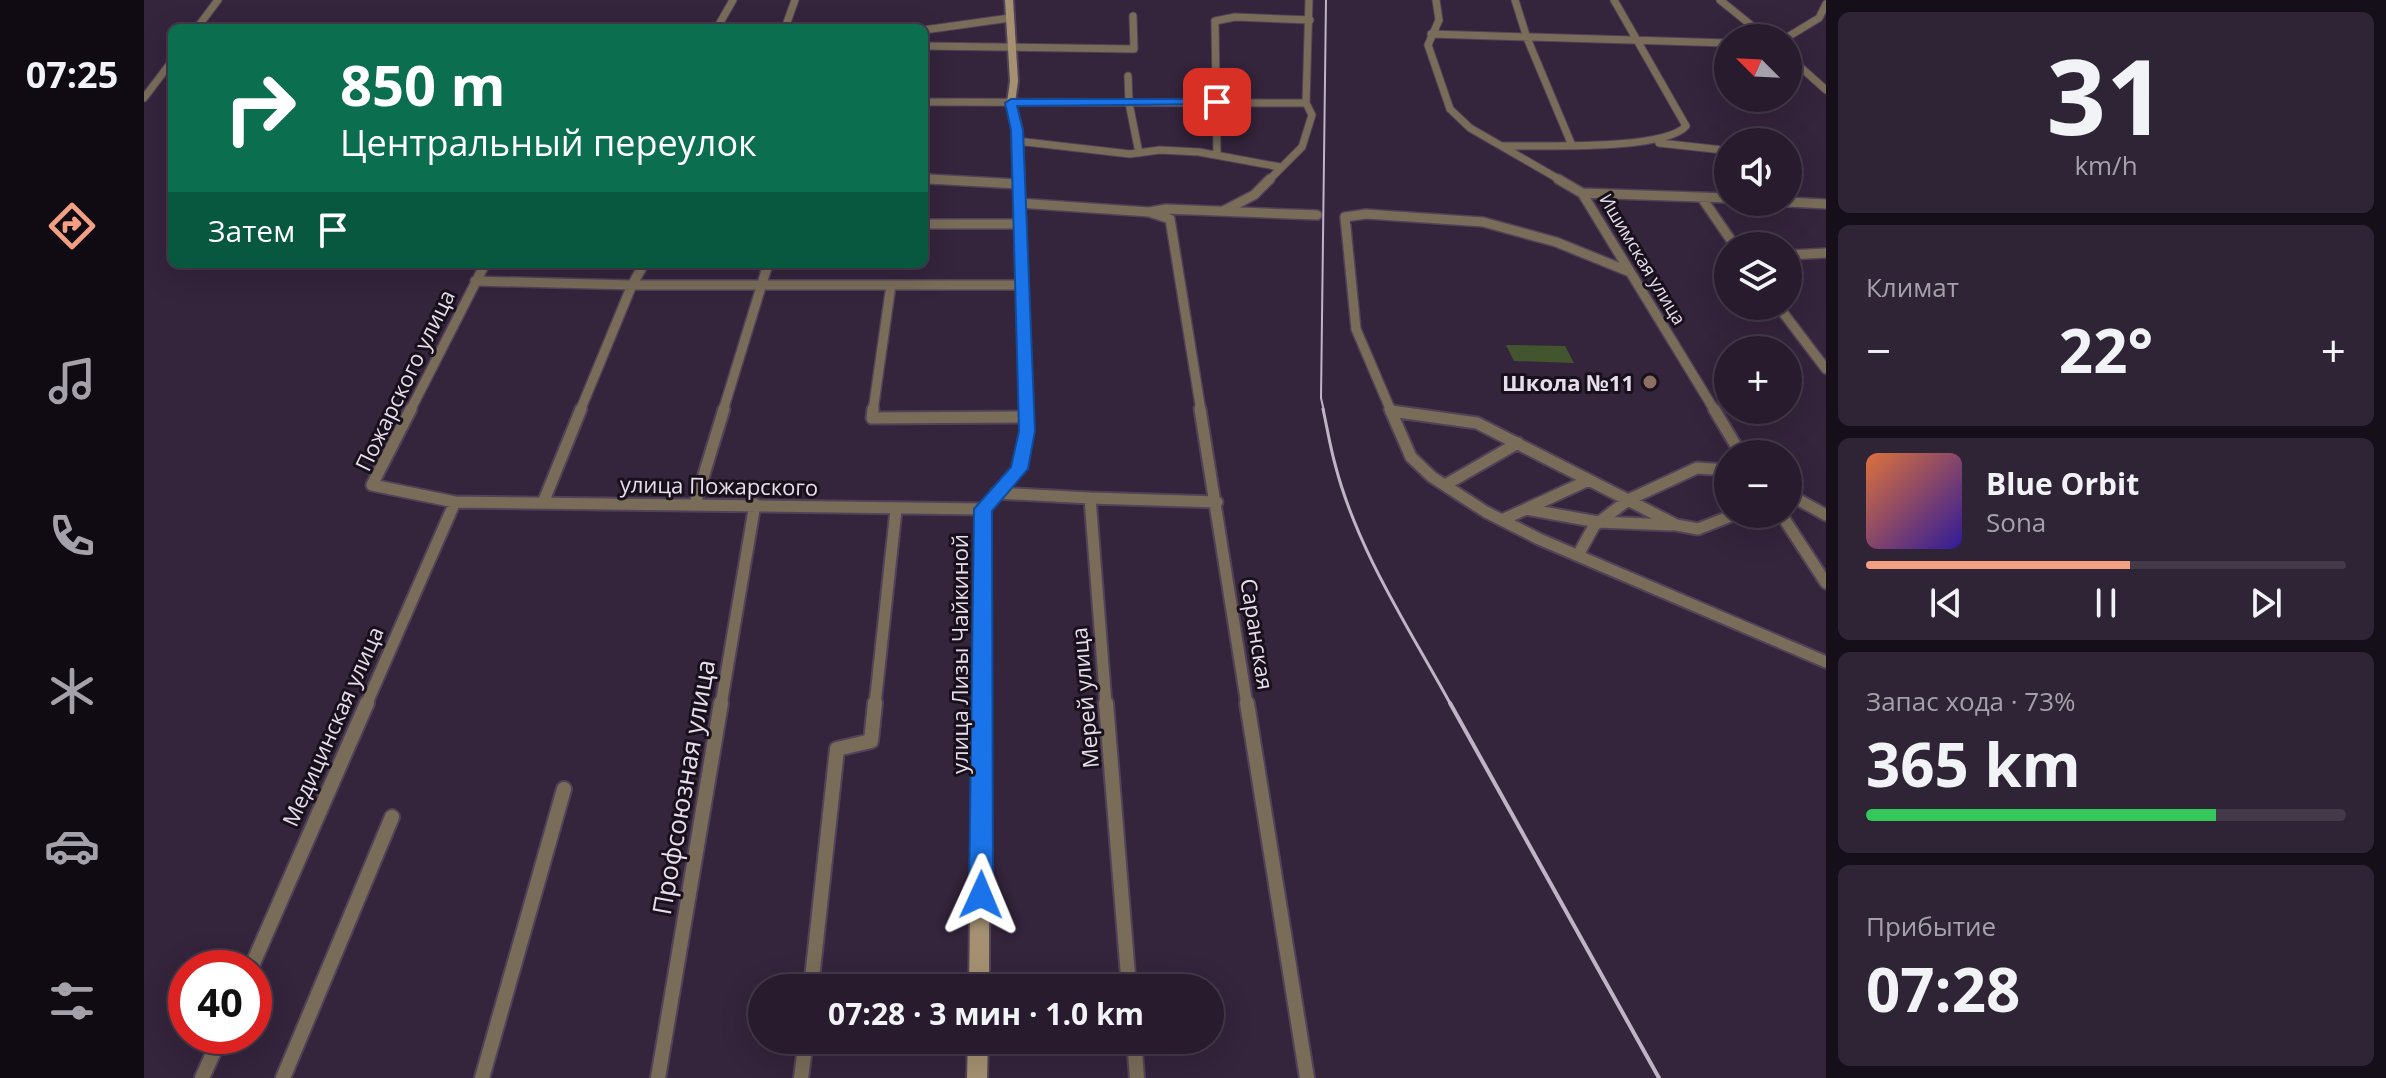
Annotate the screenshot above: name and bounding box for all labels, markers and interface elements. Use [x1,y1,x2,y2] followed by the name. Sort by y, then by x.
[1714,24,1802,112] north arrow
[1714,24,1802,528] map controls
[2047,24,2165,165] text: 31
[340,46,506,122] text: 850 m
[26,50,118,99] text: 07:25
[208,56,312,160] icon: right
[1183,68,1251,136] pin
[1195,80,1239,124] icon: arrive
[340,118,757,167] text: Центральный переулок
[1714,128,1802,216] button: sound
[2074,147,2138,183] text: km/h
[1594,189,1692,329] street label: Ишимская улица
[44,198,100,254] icon: directions
[311,208,355,252] icon: arrive
[208,210,295,251] text: Затем
[1714,232,1802,320] button: layers
[1866,269,1959,305] text: Климат
[347,284,461,476] street label: Пожарского улица
[2059,309,2153,391] text: 22°
[1866,320,1891,380] text: −
[2321,320,2346,380] text: +
[1714,336,1802,424] button: +
[44,353,100,409] icon: music
[1502,367,1634,397] place label: Школа №11
[1641,373,1659,391] marker: Школа №11
[1714,440,1802,528] button: −
[1986,463,2139,504] text: Blue Orbit
[620,468,818,502] street label: улица Пожарского
[1986,504,2046,540] text: Sona
[44,508,100,564] icon: phone
[944,534,974,774] street label: улица Лизы Чайкиной
[1234,576,1282,692] street label: Саранская
[1924,581,1968,625] icon: previous
[2084,581,2128,625] icon: pause
[2244,581,2288,625] icon: next
[274,621,390,831] street label: Медицинская улица
[1063,626,1105,770] street label: Мерей улица
[643,657,723,917] street label: Профсоюзная улица
[44,663,100,719] icon: climate
[1866,683,2076,719] text: Запас хода · 73%
[1866,723,2081,805] text: 365 km
[44,818,100,874] icon: car
[939,853,1023,937] position arrow
[1866,908,1996,944] text: Прибытие
[1866,948,2020,1030] text: 07:28
[168,950,272,1054] speed limit sign: 40
[44,973,100,1029] icon: filters
[828,993,1144,1034] text: 07:28 · 3 мин · 1.0 km

